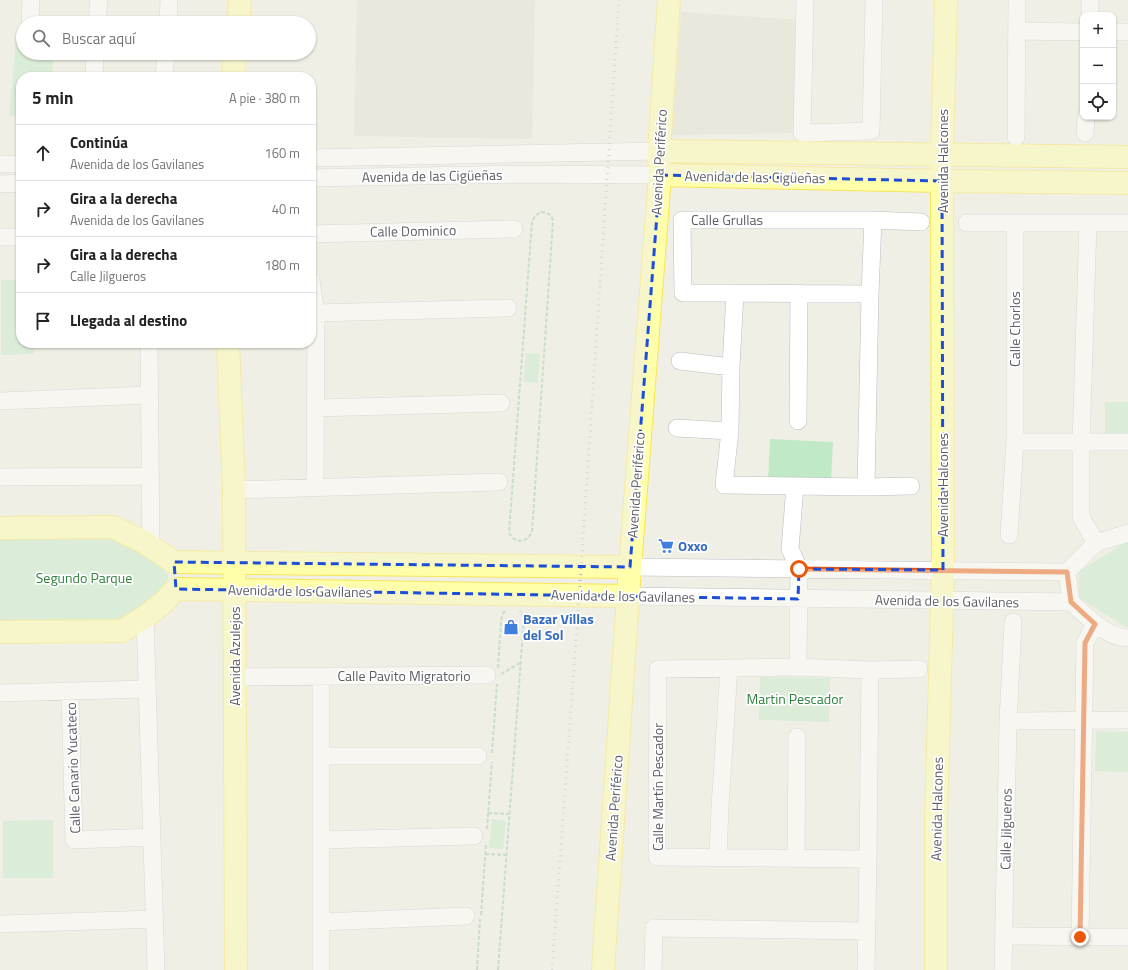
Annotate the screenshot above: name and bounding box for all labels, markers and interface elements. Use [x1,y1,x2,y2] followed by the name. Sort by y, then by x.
[1080,12,1116,120] map controls
[1080,12,1116,48] button: +
[16,16,316,60] search box
[30,27,52,49] icon: search
[62,27,135,50] text: Buscar aquí
[1080,48,1116,84] button: −
[1080,84,1116,120] button: locate
[32,85,73,111] text: 5 min
[229,88,300,108] text: A pie · 380 m
[645,109,672,215] street label: Avenida Periférico
[932,109,953,213] street label: Avenida Halcones
[70,131,128,154] text: Continúa
[32,142,54,164] icon: ahead
[264,143,300,163] text: 160 m
[70,154,204,174] text: Avenida de los Gavilanes
[361,164,502,187] street label: Avenida de las Cigüeñas
[685,165,826,188] street label: Avenida de las Cigüeñas
[70,187,177,210] text: Gira a la derecha
[32,198,54,220] icon: right
[272,199,300,219] text: 40 m
[691,209,763,230] street label: Calle Grullas
[70,210,204,230] text: Avenida de los Gavilanes
[370,219,456,242] street label: Calle Dominico
[70,243,177,266] text: Gira a la derecha
[32,254,54,276] icon: right
[264,255,300,275] text: 180 m
[70,266,146,286] text: Calle Jilgueros
[1004,291,1025,367] street label: Calle Chorlos
[70,309,187,332] text: Llegada al destino
[32,310,54,332] icon: arrive
[621,431,650,539] street label: Avenida Periférico
[932,433,953,537] street label: Avenida Halcones
[678,535,708,556] place label: Oxxo
[657,537,675,555] supermarket icon: Oxxo
[790,560,808,578] route start
[36,567,132,588] park label: Segundo Parque
[228,579,372,602] street label: Avenida de los Gavilanes
[551,584,695,607] street label: Avenida de los Gavilanes
[875,589,1019,612] street label: Avenida de los Gavilanes
[224,606,245,706] street label: Avenida Azulejos
[523,608,594,645] place label: Bazar Villas del Sol
[502,618,520,636] shop icon: Bazar Villas del Sol
[337,665,471,686] street label: Calle Pavito Migratorio
[747,688,844,709] park label: Martin Pescador
[60,702,85,834] street label: Calle Canario Yucateco
[647,723,668,851] street label: Calle Martín Pescador
[599,754,628,862] street label: Avenida Periférico
[925,757,948,861] street label: Avenida Halcones
[994,788,1017,870] street label: Calle Jilgueros
[1071,928,1089,946] route end

